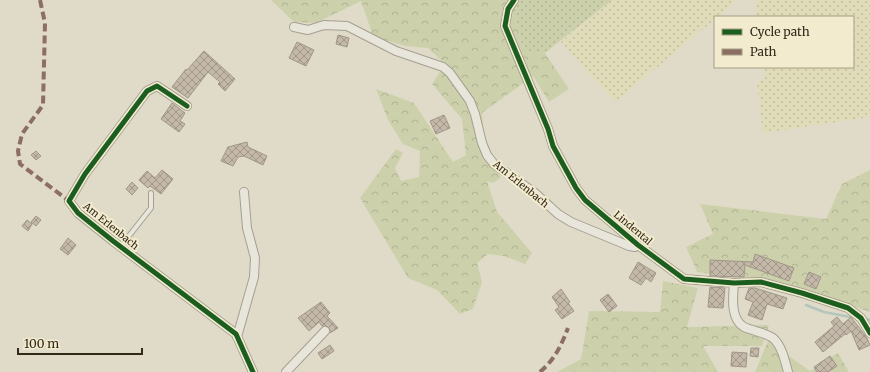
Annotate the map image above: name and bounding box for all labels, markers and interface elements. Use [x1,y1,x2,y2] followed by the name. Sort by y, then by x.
[714,16,854,68] legend
[750,24,810,39] text: Cycle path
[750,44,776,59] text: Path
[490,157,552,211] street label: Am Erlenbach
[80,199,142,253] street label: Am Erlenbach
[611,208,655,248] street label: Lindental
[18,330,142,356] scale bar
[24,336,59,351] text: 100 m

